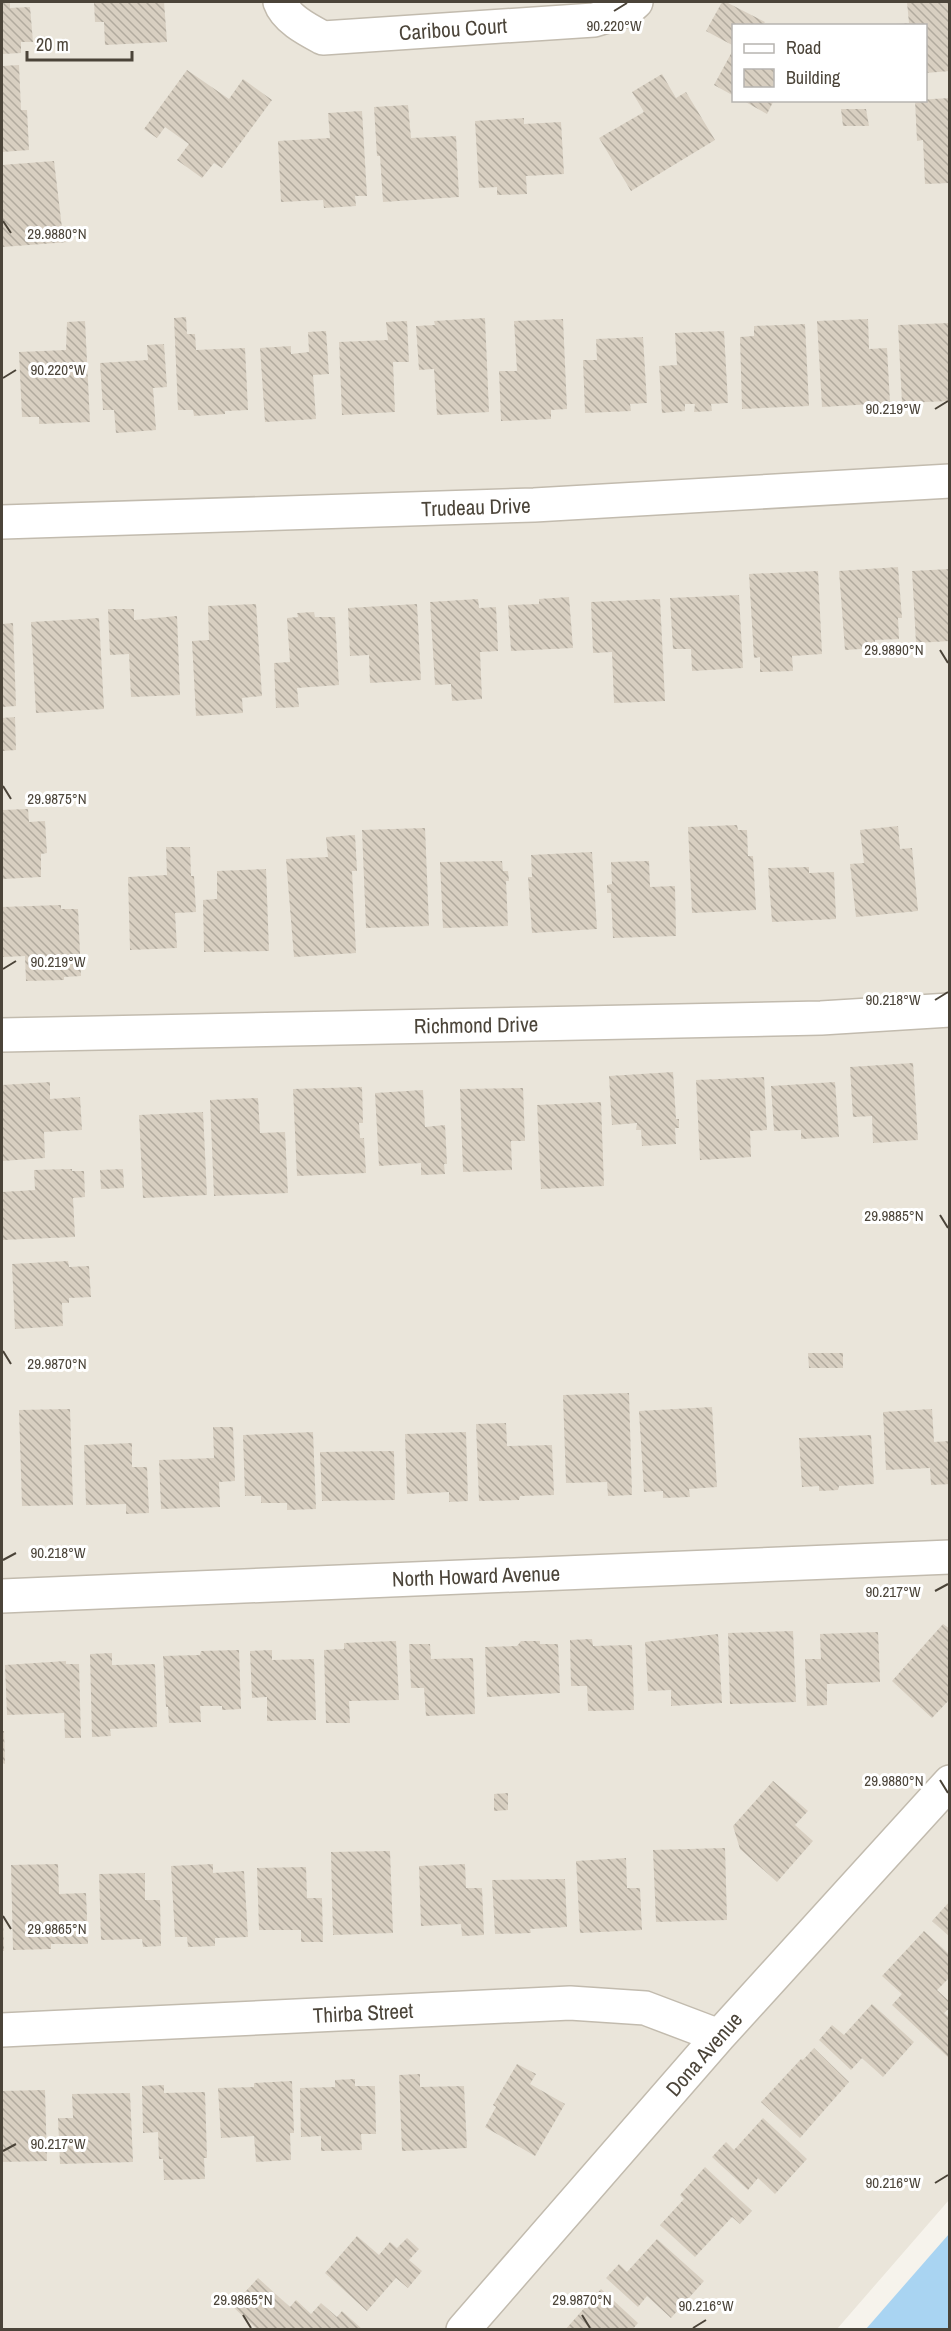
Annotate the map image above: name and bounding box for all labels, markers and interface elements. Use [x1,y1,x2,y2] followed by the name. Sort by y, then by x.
[398,11,508,47] street label: Caribou Court
[586,15,642,36] text: 90.220°W
[27,24,132,62] scale bar
[732,24,927,102] legend
[36,32,69,57] text: 20 m
[786,35,821,60] text: Road
[786,65,841,90] text: Building
[27,223,87,244] text: 29.9880°N
[30,359,86,380] text: 90.220°W
[865,398,921,419] text: 90.219°W
[421,491,531,523] street label: Trudeau Drive
[864,639,924,660] text: 29.9890°N
[27,788,87,809] text: 29.9875°N
[30,951,86,972] text: 90.219°W
[865,989,921,1010] text: 90.218°W
[414,1009,538,1041] street label: Richmond Drive
[864,1205,924,1226] text: 29.9885°N
[27,1353,87,1374] text: 29.9870°N
[30,1542,86,1563] text: 90.218°W
[391,1559,561,1593] street label: North Howard Avenue
[865,1581,921,1602] text: 90.217°W
[864,1770,924,1791] text: 29.9880°N
[27,1918,87,1939] text: 29.9865°N
[312,1996,414,2030] street label: Thirba Street
[659,2006,749,2102] street label: Dona Avenue
[30,2133,86,2154] text: 90.217°W
[865,2172,921,2193] text: 90.216°W
[213,2289,273,2310] text: 29.9865°N
[552,2289,612,2310] text: 29.9870°N
[678,2295,734,2316] text: 90.216°W

